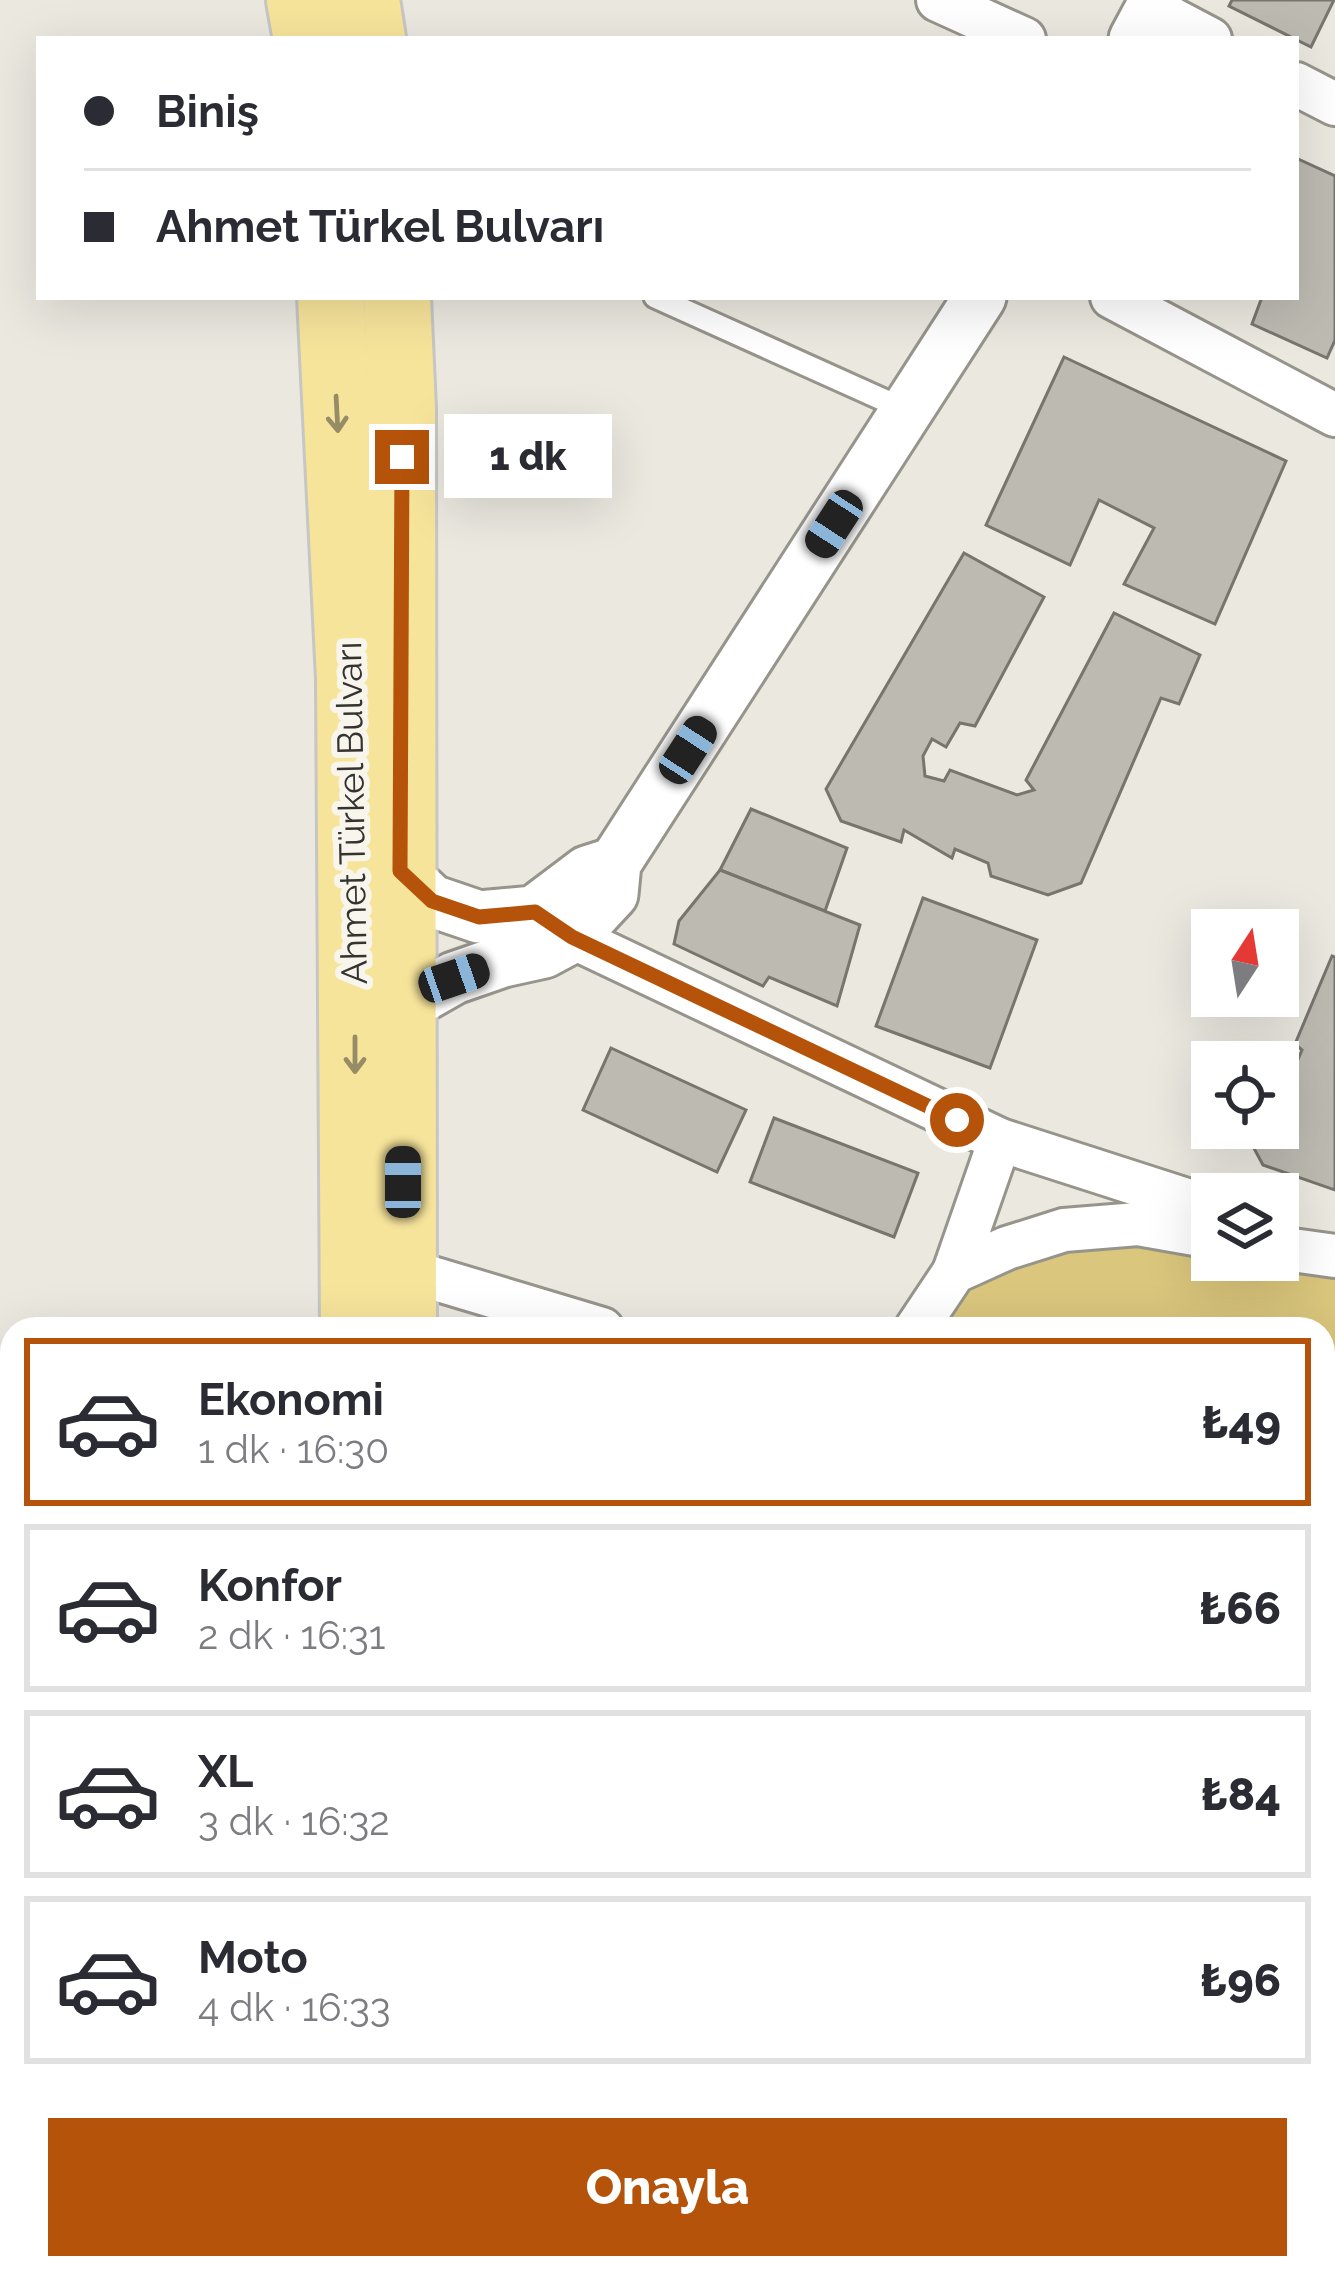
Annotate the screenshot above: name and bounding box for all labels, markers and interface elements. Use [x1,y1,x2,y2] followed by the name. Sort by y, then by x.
[156,85,259,138] text: Biniş
[156,200,604,253] text: Ahmet Türkel Bulvarı
[326,394,349,433] one-way arrow
[444,415,612,499] callout: 1 dk
[375,430,429,484] route end
[490,433,567,479] text: 1 dk
[799,484,869,564] car
[327,641,375,985] street label: Ahmet Türkel Bulvarı
[653,710,723,790] car
[1191,909,1299,1017] north arrow
[1191,909,1299,1281] map controls
[414,949,494,1007] car
[343,1035,366,1074] one-way arrow
[1191,1041,1299,1149] button: locate
[930,1093,984,1147] route start
[385,1146,421,1218] car
[1191,1173,1299,1281] button: layers
[54,1368,162,1476] icon: car
[198,1373,384,1426] text: Ekonomi
[1202,1396,1281,1449] text: ₺49
[198,1426,389,1472] text: 1 dk · 16:30
[54,1554,162,1662] icon: car
[198,1559,342,1612] text: Konfor
[1200,1582,1281,1635] text: ₺66
[198,1612,386,1658] text: 2 dk · 16:31
[54,1740,162,1848] icon: car
[198,1745,253,1798] text: XL
[1201,1768,1281,1821] text: ₺84
[198,1798,390,1844] text: 3 dk · 16:32
[54,1926,162,2034] icon: car
[198,1931,308,1984] text: Moto
[1200,1954,1281,2007] text: ₺96
[198,1984,391,2030] text: 4 dk · 16:33
[48,2118,1287,2256] button: Onayla

